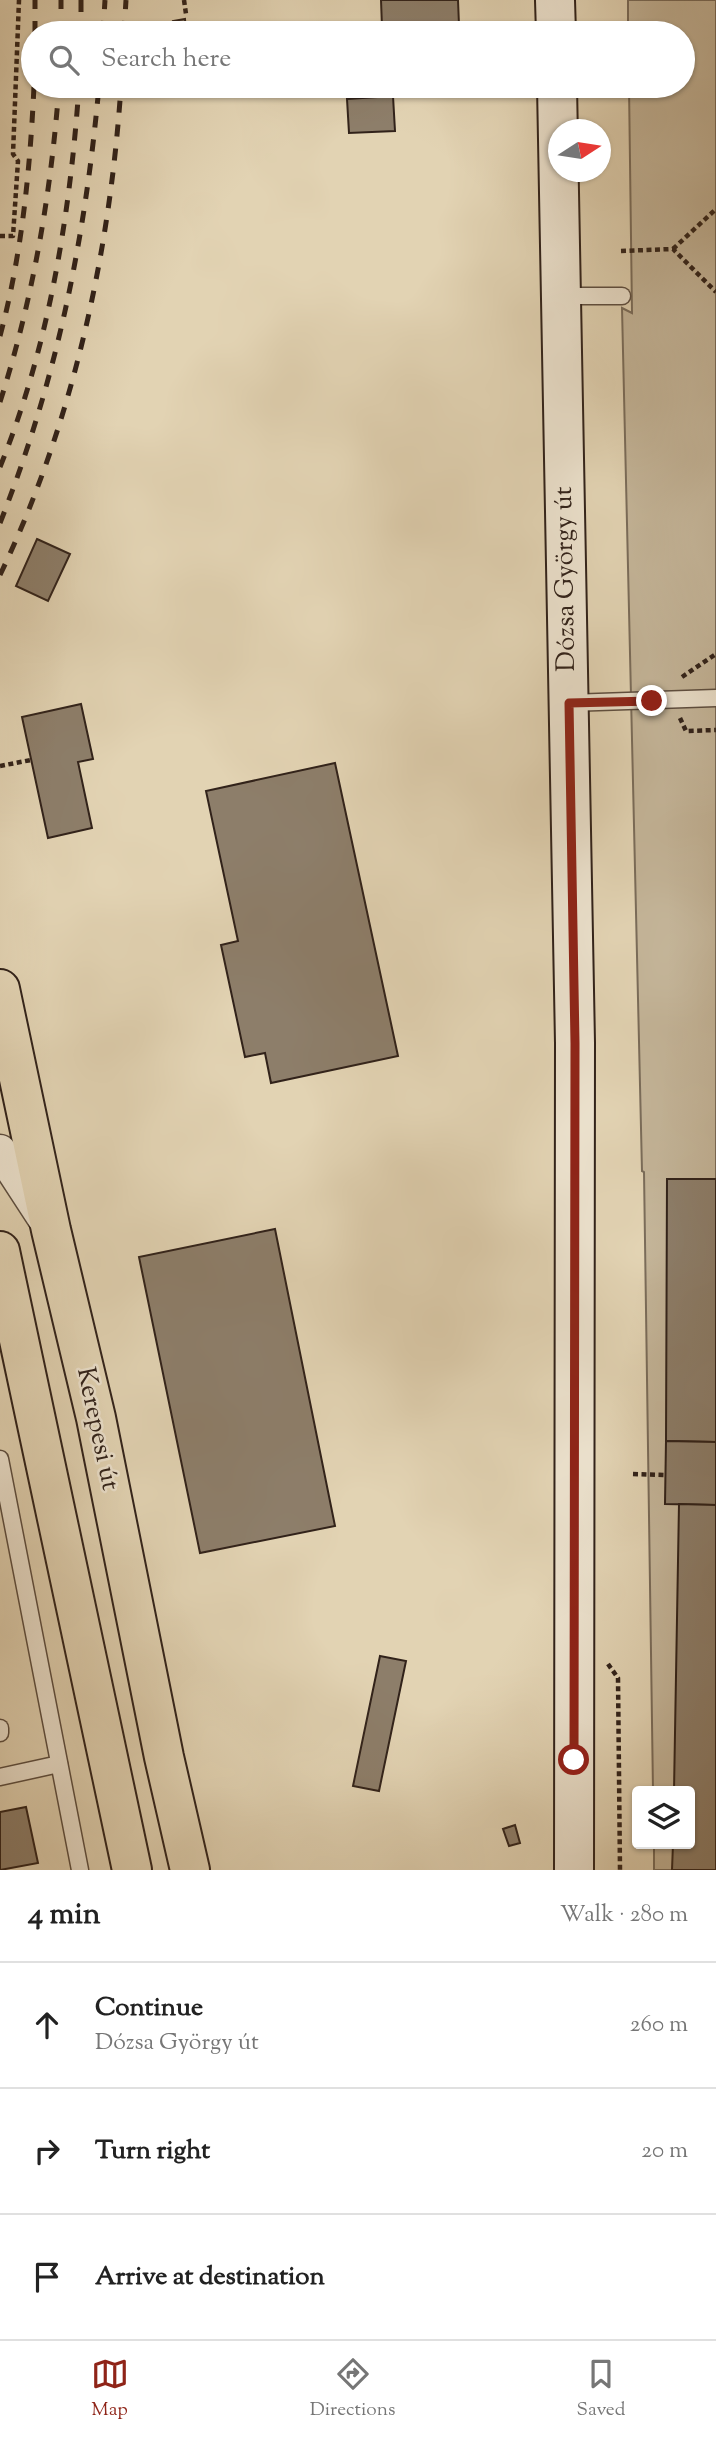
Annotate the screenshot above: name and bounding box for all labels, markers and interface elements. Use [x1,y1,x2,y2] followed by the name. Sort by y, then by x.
[21,21,695,98] search box
[45,41,83,79] icon: search
[101,41,231,78] text: Search here
[548,119,611,182] north arrow
[546,486,586,672] street label: Dózsa György út
[636,685,667,716] route end
[66,1364,128,1494] street label: Kerepesi út
[558,1744,589,1775] route start
[632,1786,695,1849] map controls
[632,1786,695,1849] button: layers
[28,1894,101,1937] text: 4 min
[560,1899,688,1932] text: Walk · 280 m
[95,1990,203,2027] text: Continue
[28,2006,66,2044] icon: ahead
[630,2009,688,2042] text: 260 m
[95,2027,259,2060] text: Dózsa György út
[28,2132,66,2170] icon: right
[95,2133,210,2170] text: Turn right
[641,2135,688,2168] text: 20 m
[28,2258,66,2296] icon: arrive
[95,2259,325,2296] text: Arrive at destination
[91,2355,129,2424] tab: Map
[310,2355,395,2424] tab: Directions
[577,2355,625,2424] tab: Saved

